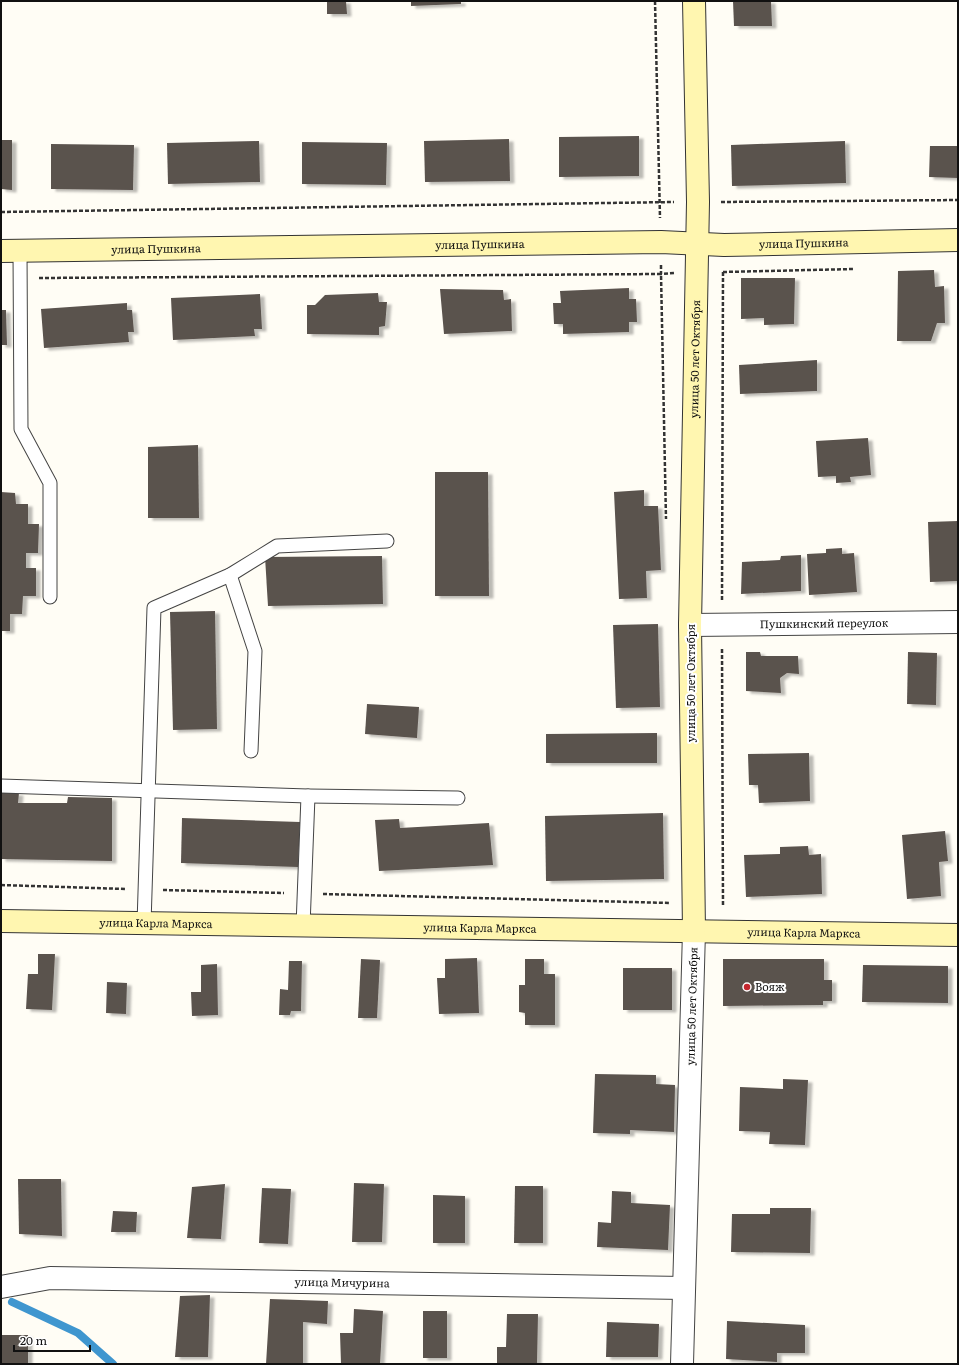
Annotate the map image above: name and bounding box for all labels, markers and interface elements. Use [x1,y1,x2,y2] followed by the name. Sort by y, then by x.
[759,233,849,251] street label: улица Пушкина
[435,235,525,252] street label: улица Пушкина
[111,239,201,256] street label: улица Пушкина
[685,299,703,418] street label: улица 50 лет Октября
[760,614,889,631] street label: Пушкинский переулок
[682,623,698,742] street label: улица 50 лет Октября
[99,913,213,931] street label: улица Карла Маркса
[423,918,537,936] street label: улица Карла Маркса
[747,923,861,941] street label: улица Карла Маркса
[681,946,701,1066] street label: улица 50 лет Октября
[755,978,785,994] place label: Вояж
[742,982,752,992] marker: Вояж
[295,1273,390,1290] street label: улица Мичурина
[14,1327,90,1353] scale bar
[20,1331,47,1349] text: 20 m

